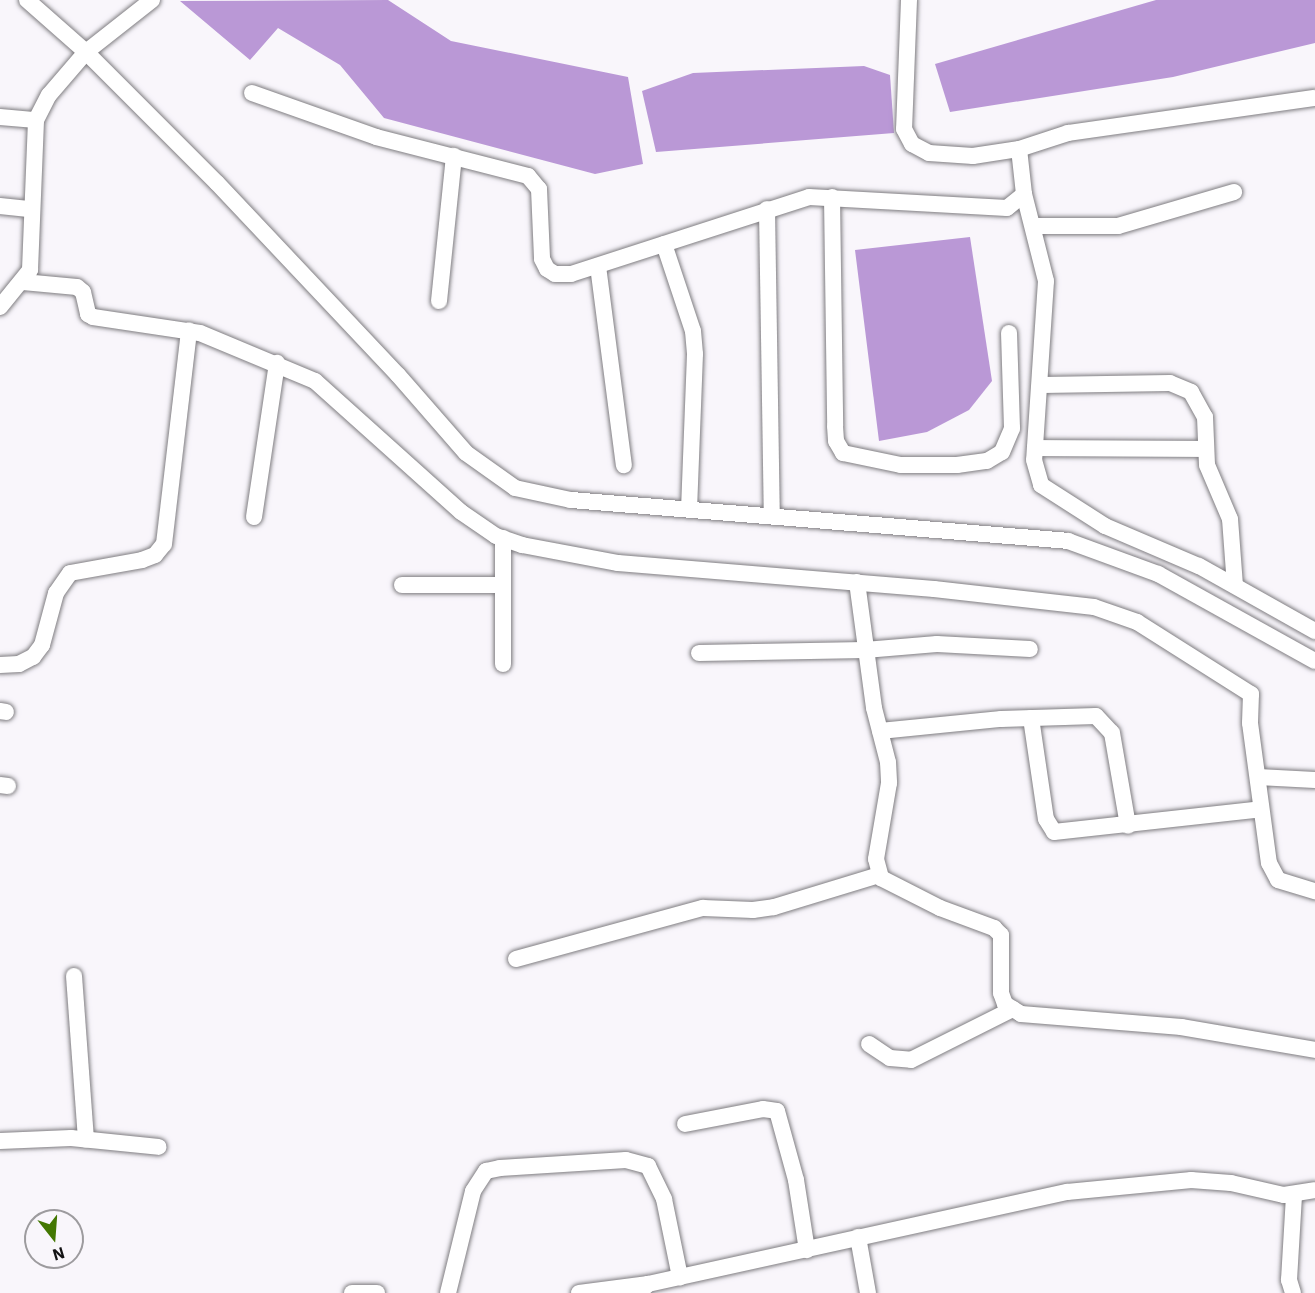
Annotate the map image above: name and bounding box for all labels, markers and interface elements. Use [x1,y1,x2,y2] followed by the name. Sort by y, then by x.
[24,1209,84,1269] north arrow
[50,1243,67,1266] text: N

